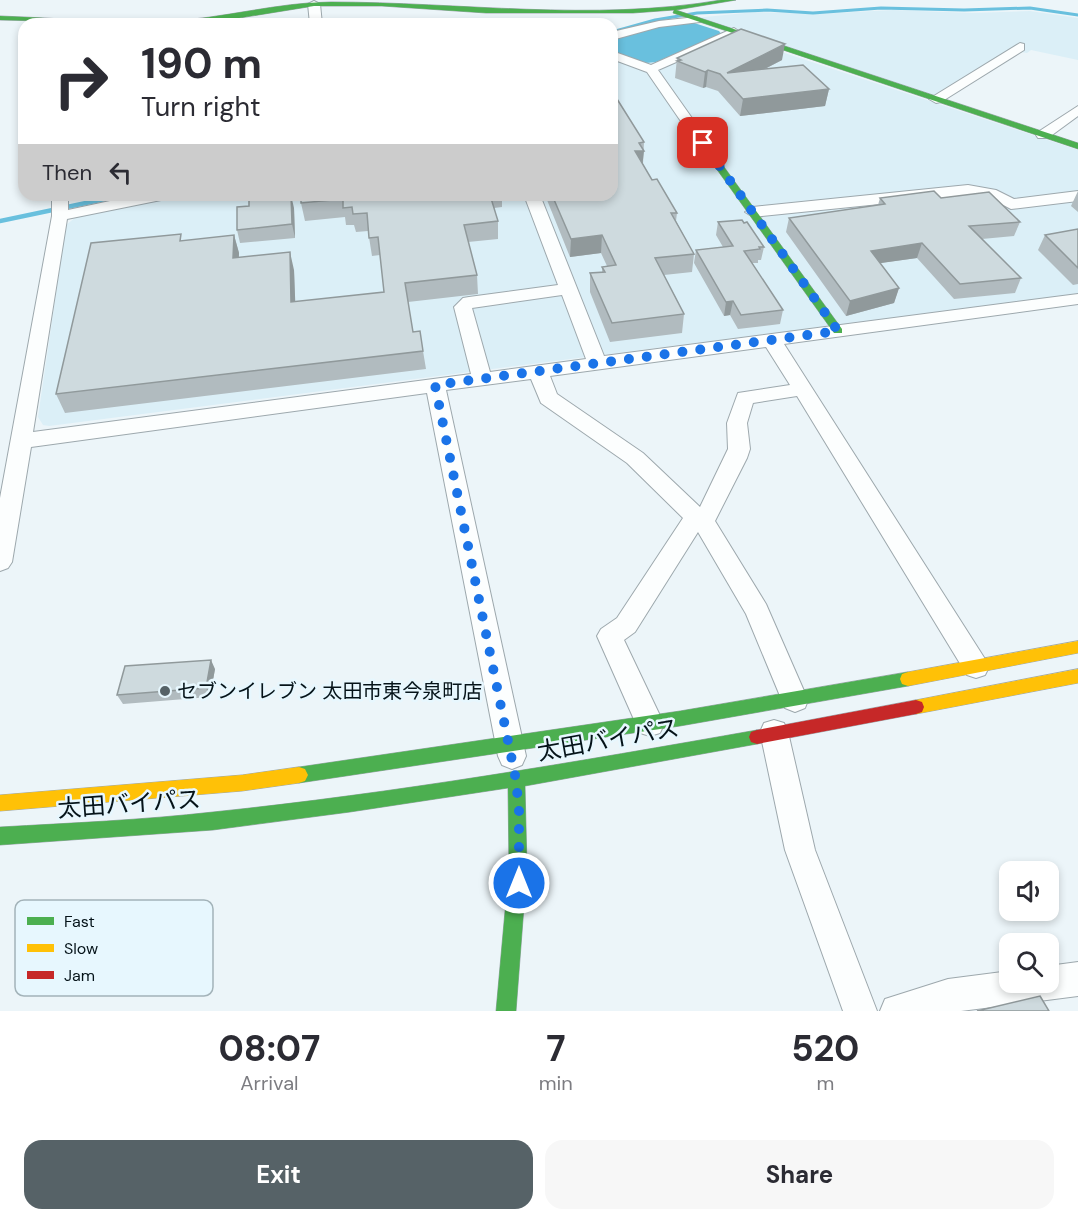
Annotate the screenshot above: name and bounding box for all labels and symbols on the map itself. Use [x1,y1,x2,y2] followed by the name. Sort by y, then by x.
[677,117,728,168] pin
[177,678,482,704] place label: セブンイレブン 太田市東今泉町店
[158,684,172,698] marker: セブンイレブン 太田市東今泉町店
[535,712,681,767] street label: 太田バイパス
[56,783,202,824] street label: 太田バイパス
[487,851,551,915] position arrow
[15,900,213,996] legend
[64,911,95,932] text: Fast
[64,938,98,959] text: Slow
[64,965,95,986] text: Jam

